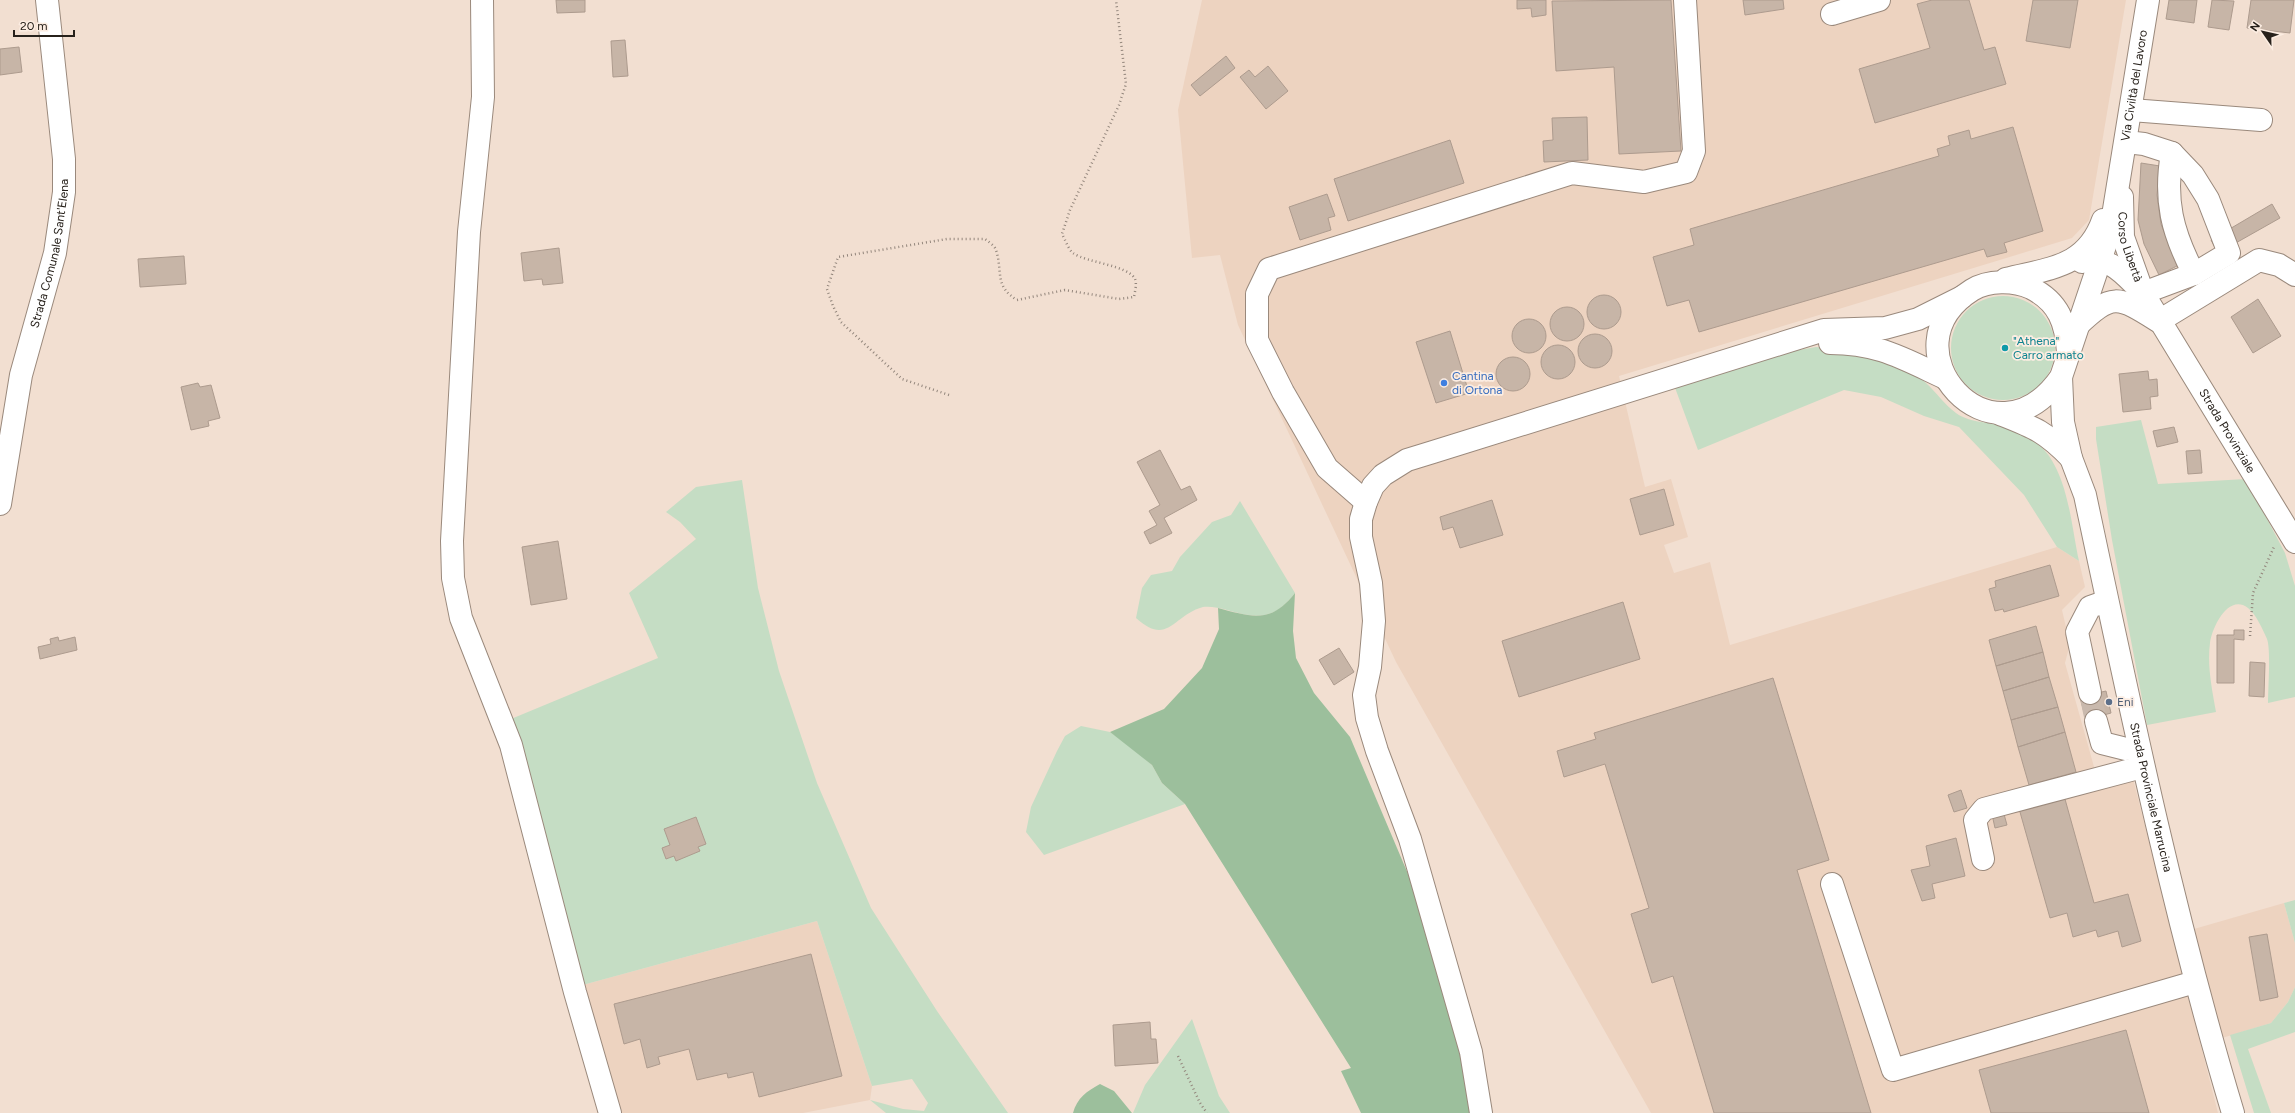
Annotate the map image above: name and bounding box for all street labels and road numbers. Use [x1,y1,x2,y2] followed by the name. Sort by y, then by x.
[2118,29,2150,142] street label: Via Civiltà del Lavoro
[27,179,71,329] street label: Strada Comunale Sant'Elena
[2115,212,2145,284] street label: Corso Libertà
[2196,386,2258,476] street label: Strada Provinziale
[2127,721,2175,873] street label: Strada Provinciale Marrucina

